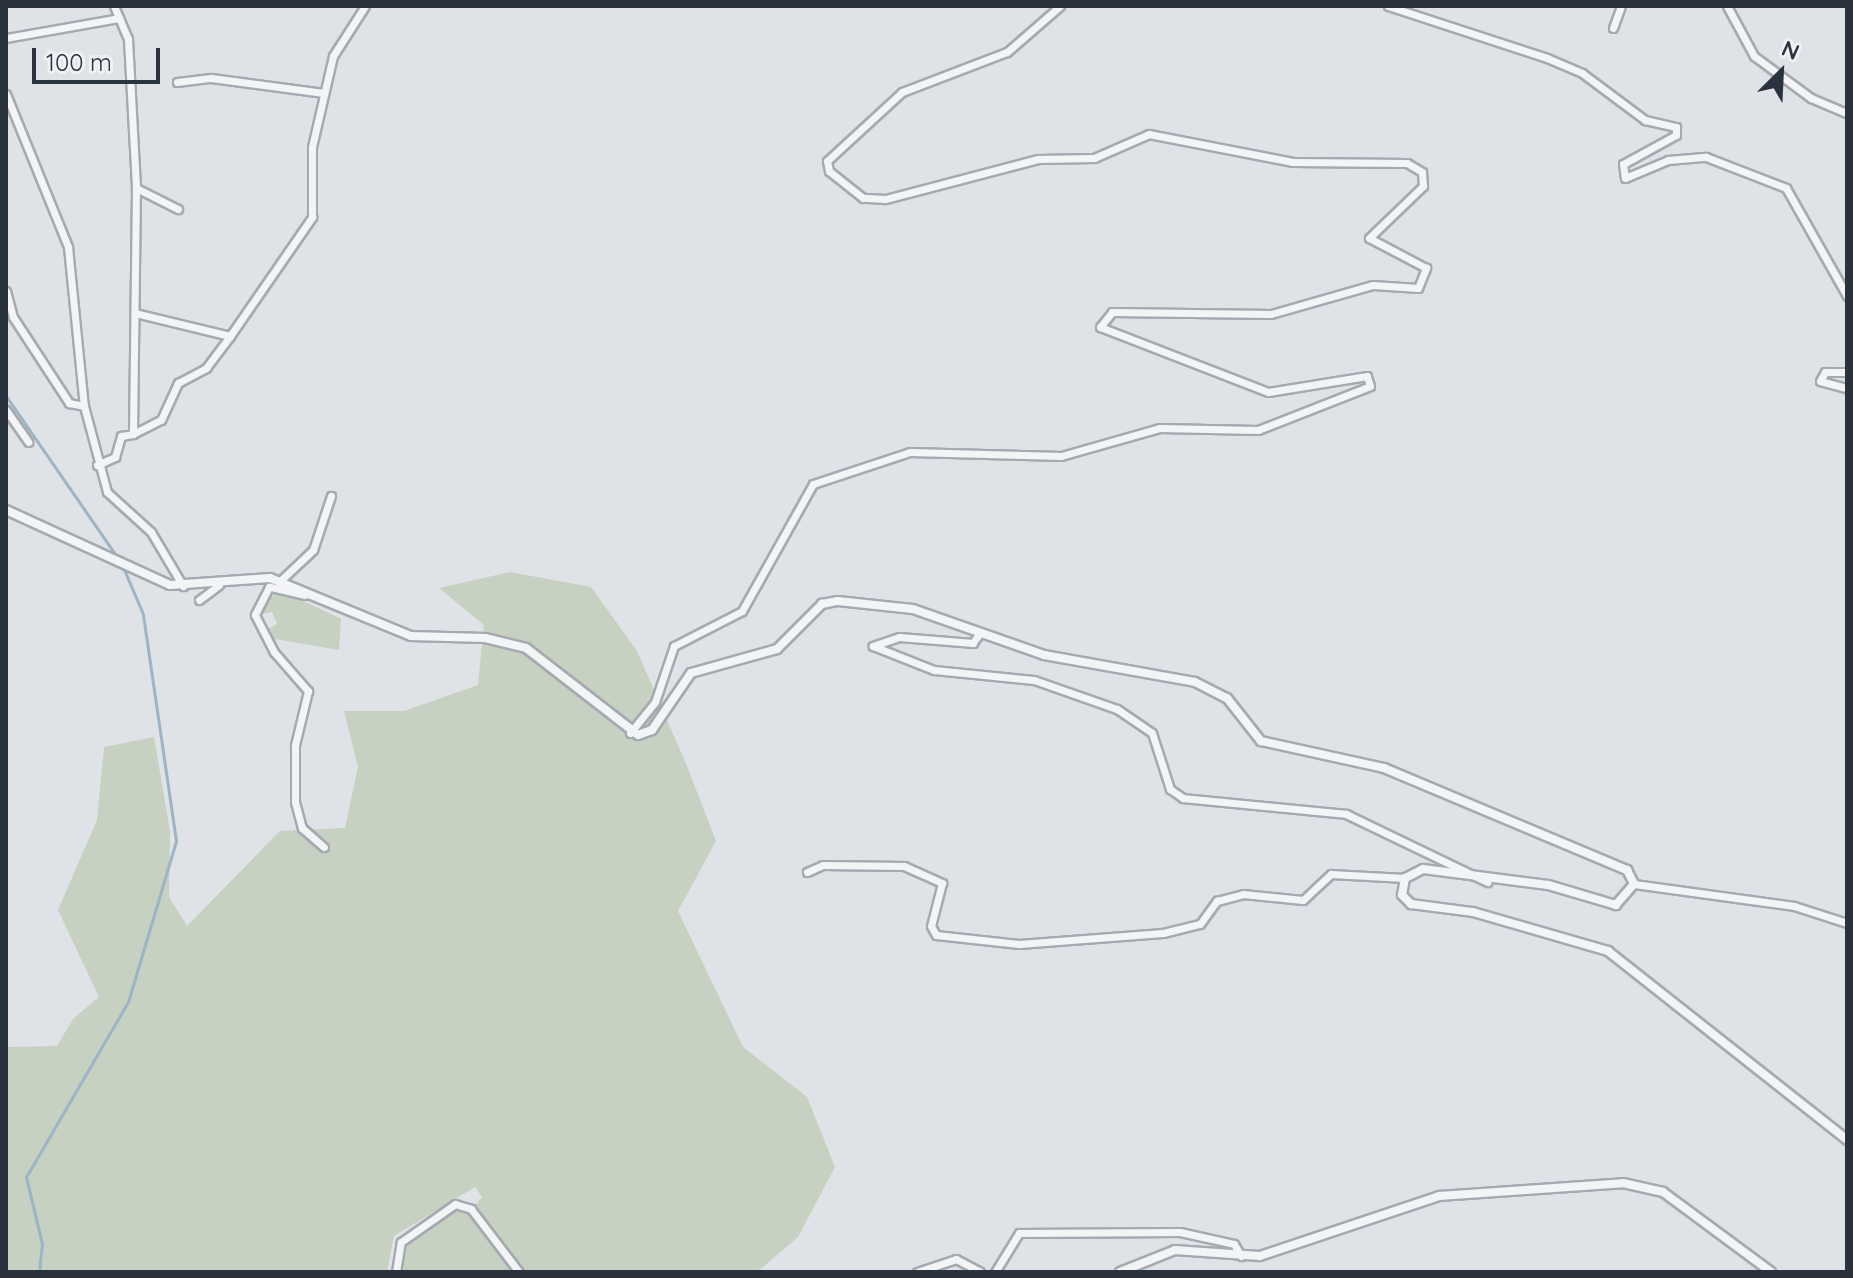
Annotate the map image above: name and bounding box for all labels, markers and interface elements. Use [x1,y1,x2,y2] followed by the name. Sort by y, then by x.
[36,32,164,82] scale bar
[1741,32,1821,112] north arrow
[1778,34,1804,66] text: N
[46,47,112,77] text: 100 m

